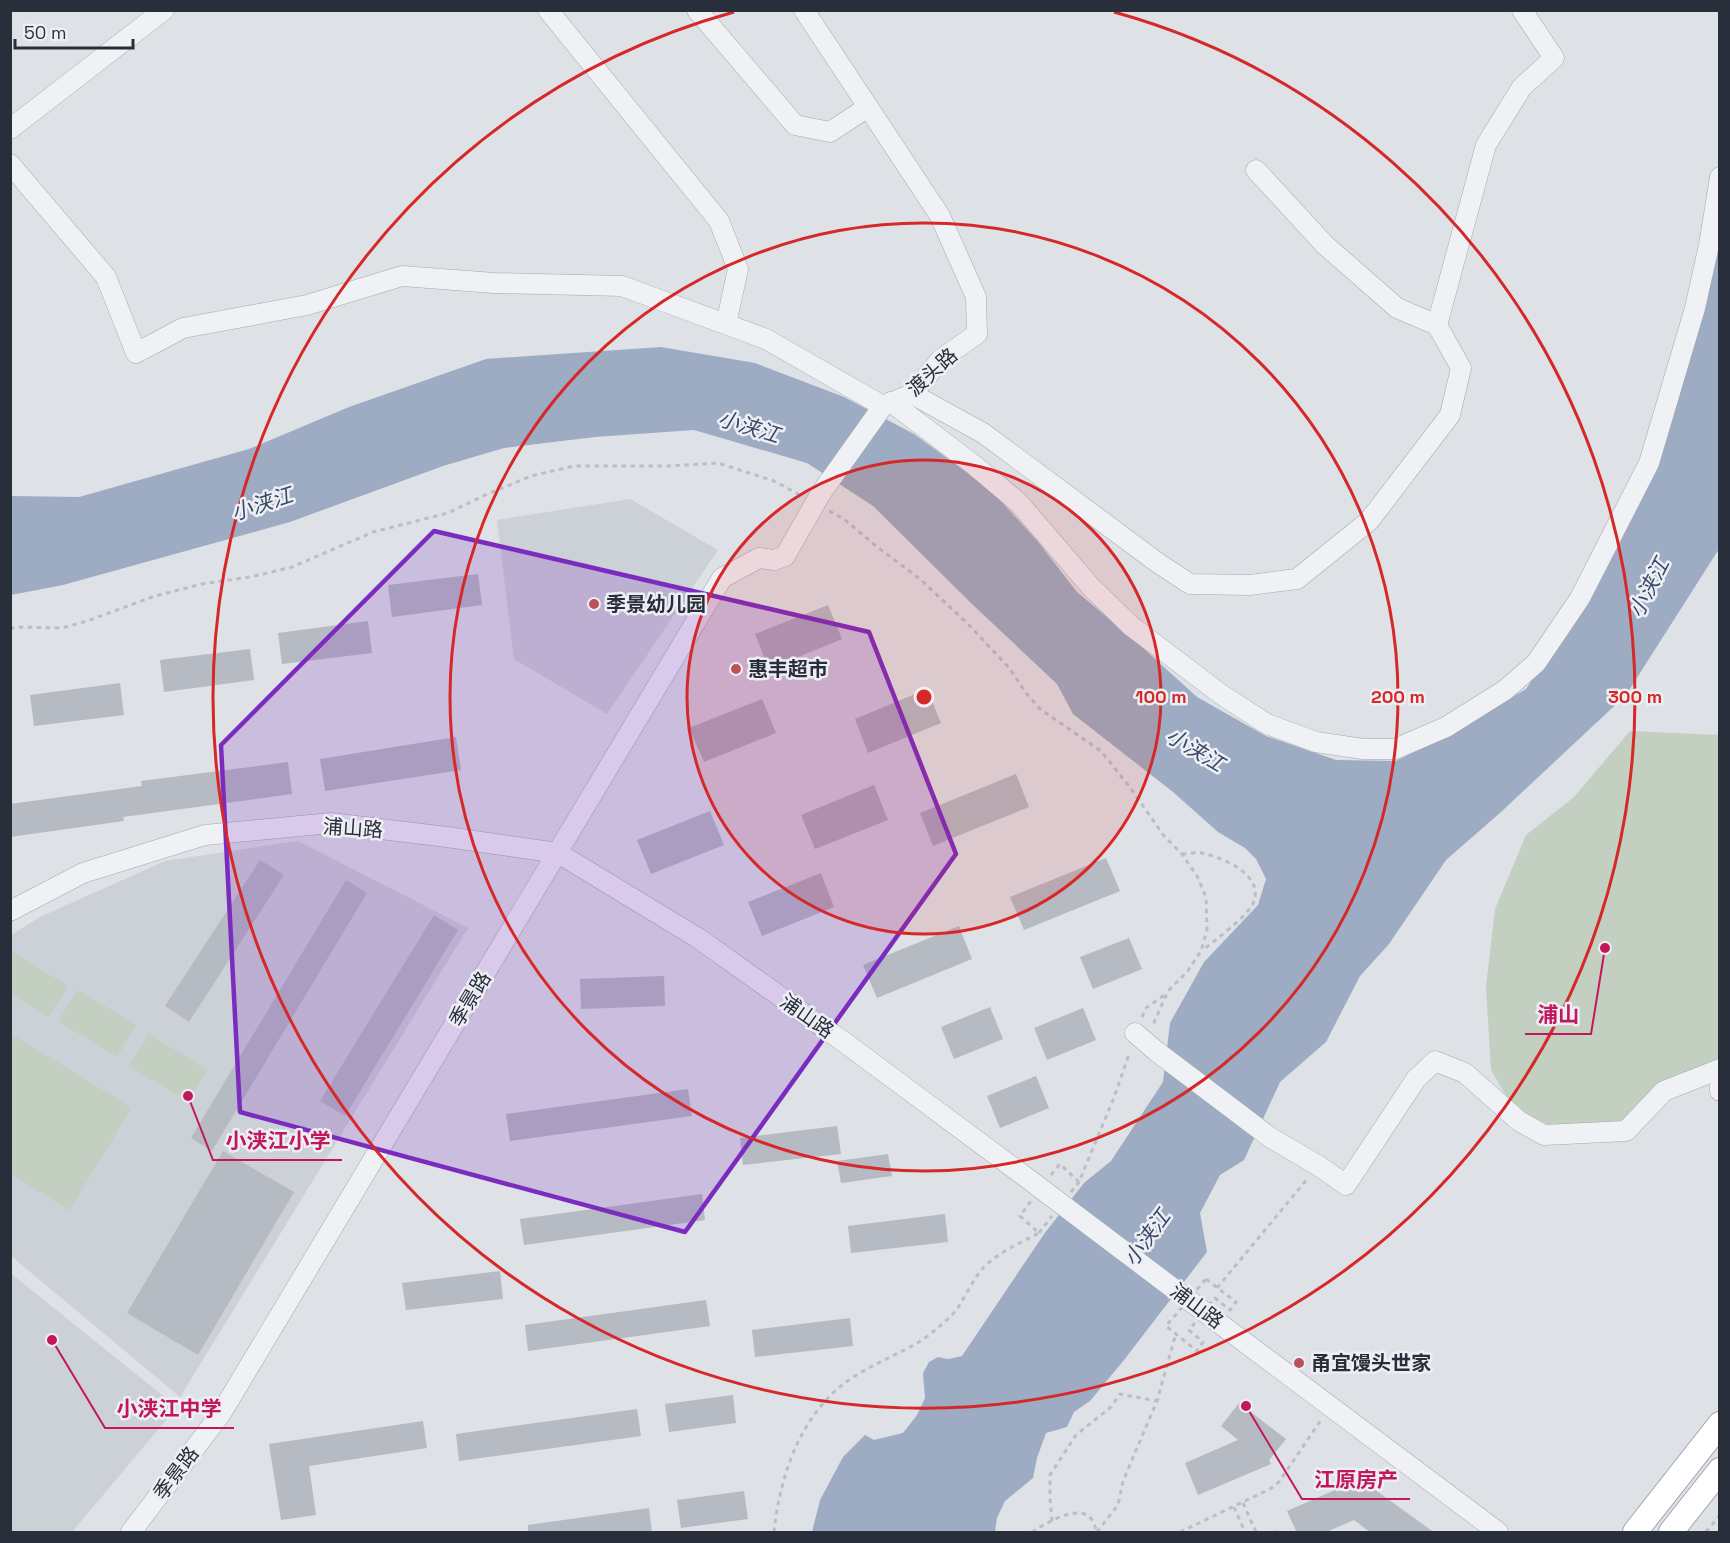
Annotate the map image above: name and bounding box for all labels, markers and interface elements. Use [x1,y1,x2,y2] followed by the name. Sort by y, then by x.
[15,12,134,50] scale bar
[24,21,66,44] text: 50 m
[901,342,963,402] street label: 渡头路
[715,404,785,449] water label: 小浃江
[228,480,298,526] water label: 小浃江
[1622,552,1676,622] water label: 小浃江
[606,591,706,617] place label: 季景幼儿园
[587,597,601,611] marker: 季景幼儿园
[748,656,828,682] place label: 惠丰超市
[729,662,743,676] marker: 惠丰超市
[1135,685,1187,708] text: 100 m
[1371,685,1425,708] text: 200 m
[1608,685,1662,708] text: 300 m
[914,687,934,707] centre of rings
[1161,722,1231,778] water label: 小浃江
[322,813,384,843] street label: 浦山路
[443,967,497,1031] street label: 季景路
[775,988,839,1044] street label: 浦山路
[1525,995,1591,1034] callout: 浦山
[1537,1001,1579,1028] text: 浦山
[213,1121,342,1160] callout: 小浃江小学
[226,1127,331,1154] text: 小浃江小学
[1117,1203,1177,1271] water label: 小浃江
[1165,1278,1229,1334] street label: 浦山路
[1311,1350,1431,1376] place label: 甬宜馒头世家
[1292,1356,1306,1370] marker: 甬宜馒头世家
[105,1389,234,1428] callout: 小浃江中学
[117,1395,222,1422] text: 小浃江中学
[148,1441,204,1505] street label: 季景路
[1302,1460,1410,1499] callout: 江原房产
[1314,1466,1398,1493] text: 江原房产

